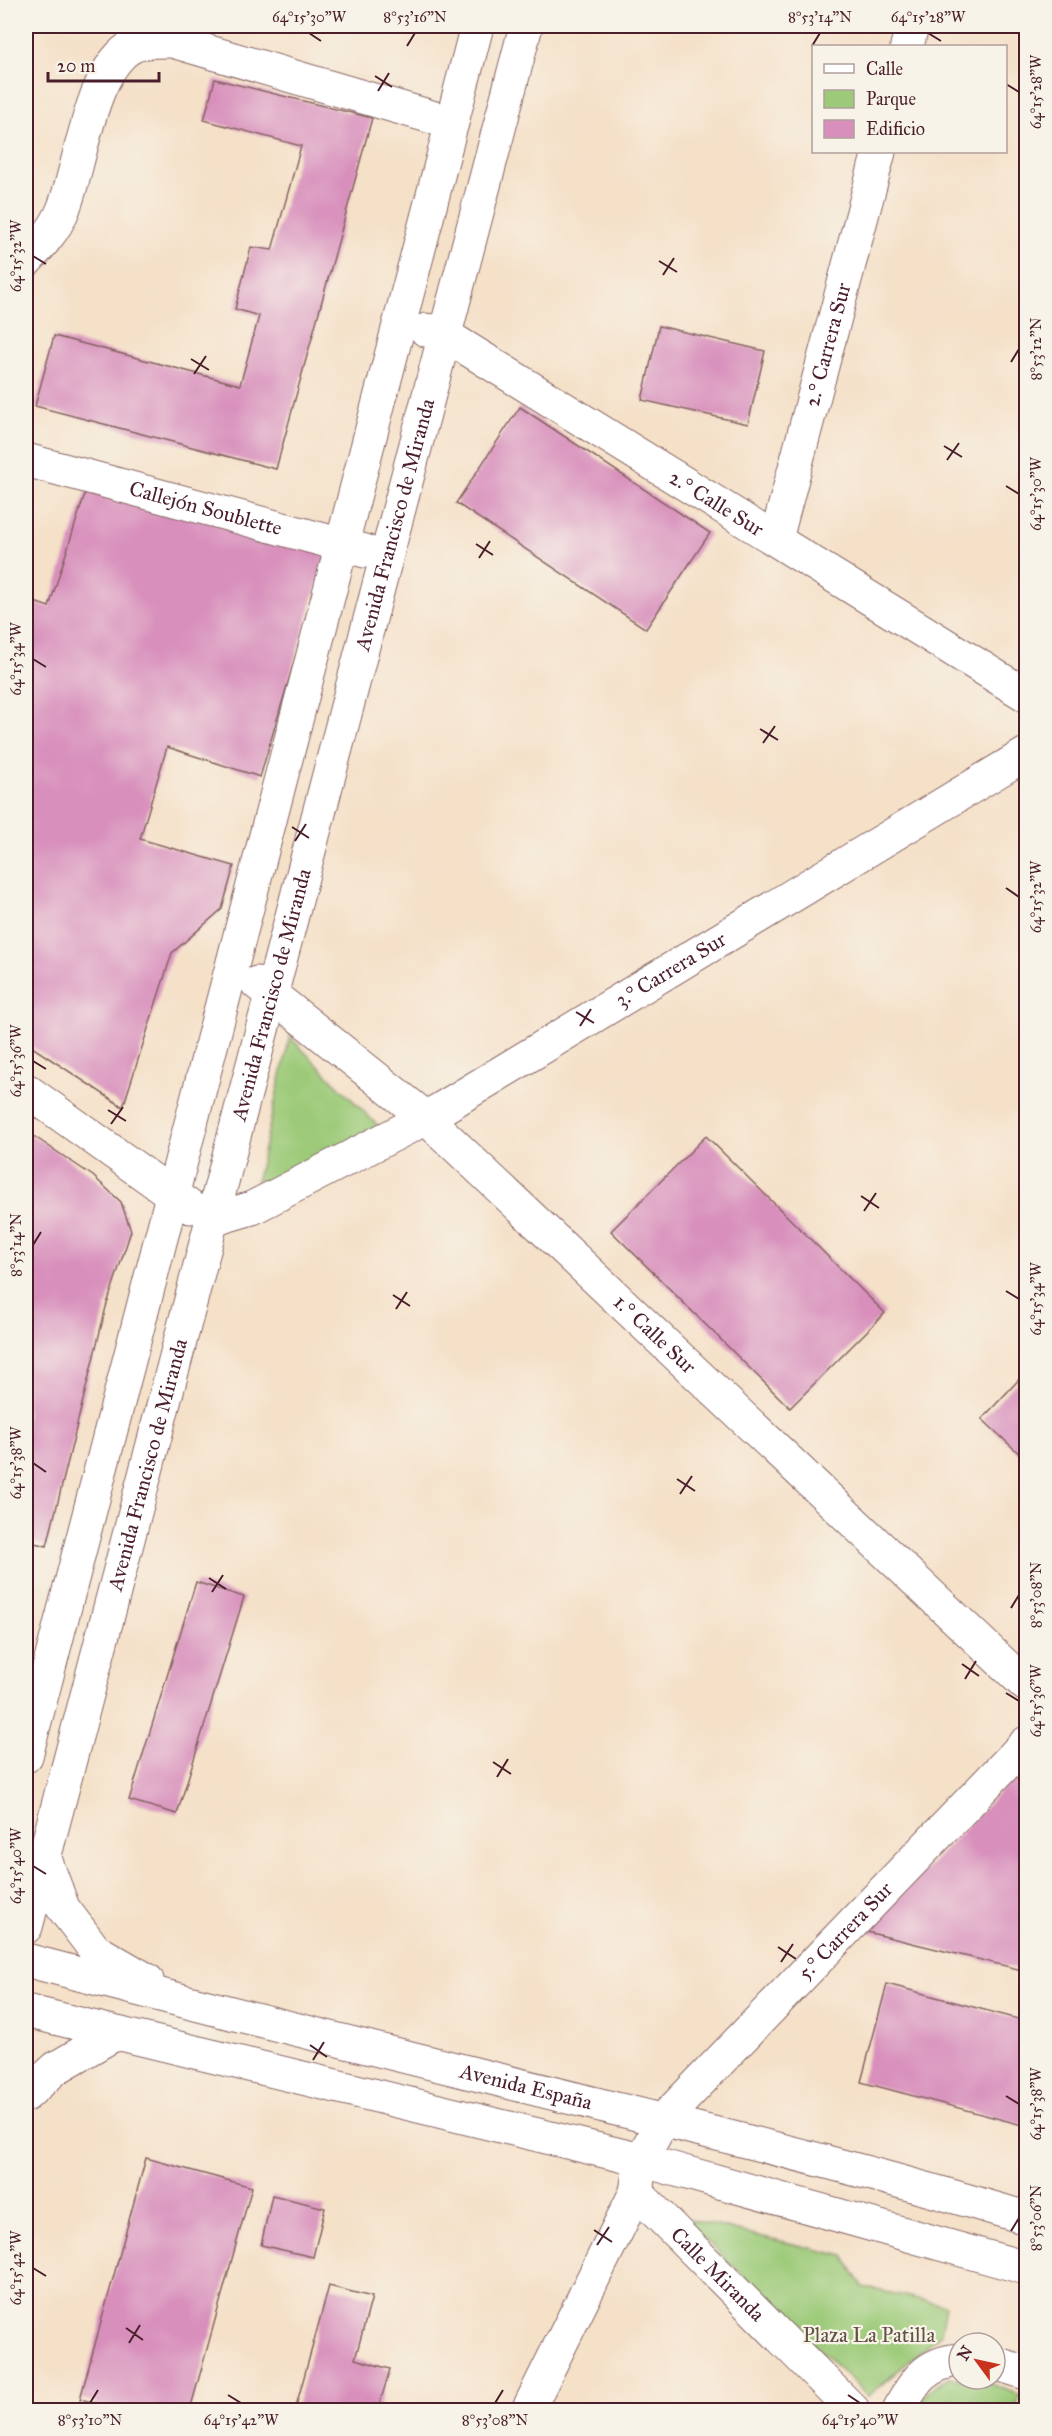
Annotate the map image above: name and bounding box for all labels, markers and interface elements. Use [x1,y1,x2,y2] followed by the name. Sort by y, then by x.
[272,8,347,26] text: 64°15'30"W
[383,8,447,26] text: 8°53'16"N
[788,8,852,26] text: 8°53'14"N
[891,8,966,26] text: 64°15'28"W
[48,45,159,83] scale bar
[812,45,1007,153] legend
[1027,54,1045,129] text: 64°15'28"W
[57,55,95,77] text: 20 m
[866,58,903,80] text: Calle
[866,88,916,111] text: Parque
[866,118,925,140] text: Edificio
[7,219,25,292] text: 64°15'32"W
[799,280,857,410] street label: 2.° Carrera Sur
[1027,317,1045,381] text: 8°53'12"N
[349,396,440,654] street label: Avenida Francisco de Miranda
[1027,456,1045,531] text: 64°15'30"W
[664,464,769,542] street label: 2.° Calle Sur
[126,475,285,541] street label: Callejón Soublette
[7,621,25,696] text: 64°15'34"W
[1027,860,1045,933] text: 64°15'32"W
[225,866,317,1124] street label: Avenida Francisco de Miranda
[611,926,731,1013] street label: 3.° Carrera Sur
[7,1024,25,1097] text: 64°15'36"W
[7,1213,25,1277] text: 8°53'14"N
[1027,1261,1045,1336] text: 64°15'34"W
[608,1289,701,1379] street label: 1.° Calle Sur
[102,1336,193,1594] street label: Avenida Francisco de Miranda
[7,1426,25,1500] text: 64°15'38"W
[1027,1561,1045,1628] text: 8°53'08"N
[1027,1664,1045,1737] text: 64°15'36"W
[7,1827,25,1904] text: 64°15'40"W
[792,1876,898,1985] street label: 5.° Carrera Sur
[456,2058,595,2116] street label: Avenida España
[1027,2067,1045,2141] text: 64°15'38"W
[1027,2185,1045,2251] text: 8°53'06"N
[665,2222,770,2327] street label: Calle Miranda
[7,2230,25,2305] text: 64°15'42"W
[803,2322,935,2348] park label: Plaza La Patilla
[947,2331,1007,2391] north arrow
[953,2342,977,2364] text: N
[58,2411,122,2429] text: 8°53'10"N
[204,2411,279,2429] text: 64°15'42"W
[462,2411,529,2429] text: 8°53'08"N
[822,2411,899,2429] text: 64°15'40"W

